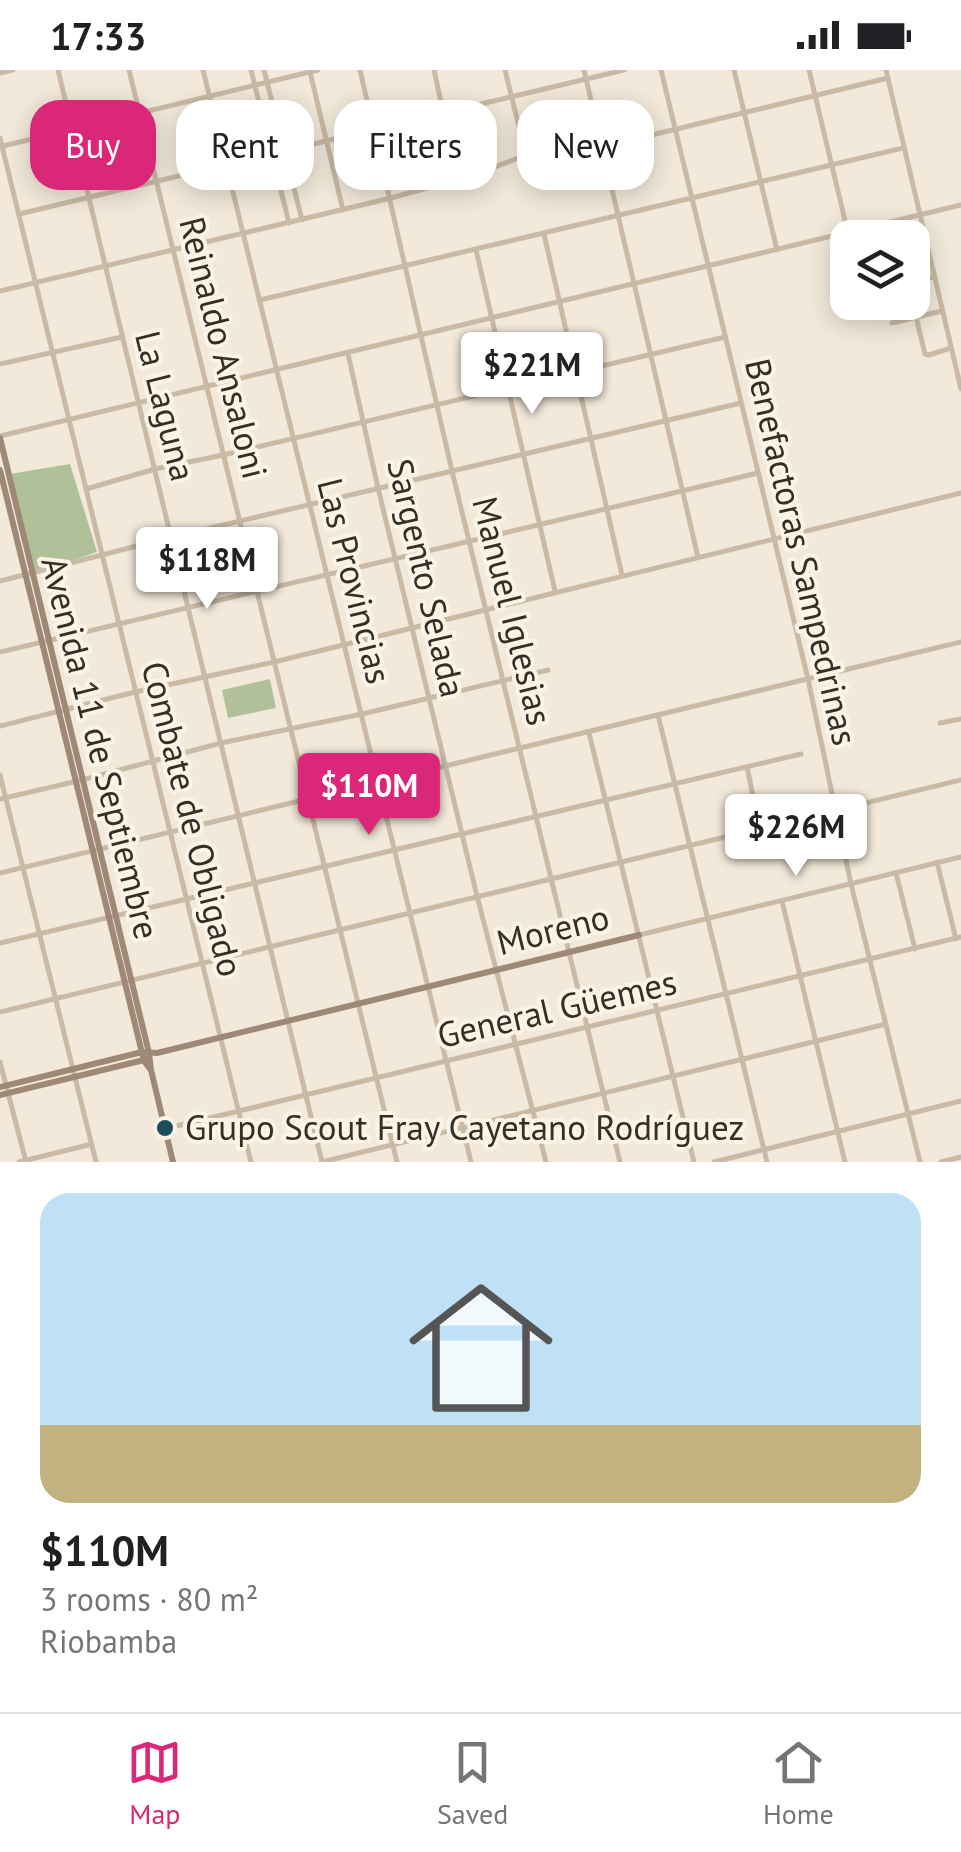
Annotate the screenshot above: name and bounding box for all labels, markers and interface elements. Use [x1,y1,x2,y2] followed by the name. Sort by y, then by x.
[50,11,146,60] text: 17:33
[30,100,156,190] chip: Buy
[176,100,314,190] chip: Rent
[334,100,497,190] chip: Filters
[517,100,654,190] chip: New
[169,212,279,483] street label: Reinaldo Ansaloni
[830,220,930,320] map controls
[830,220,930,320] button: layers
[125,326,207,486] street label: La Laguna
[462,332,602,417] pin: $221M
[483,343,581,385] text: $221M
[735,354,869,750] street label: Benefactoras Sampedrinas
[377,454,477,701] street label: Sargento Selada
[307,473,403,688] street label: Las Provincias
[462,492,564,730] street label: Manuel Iglesias
[137,527,277,612] pin: $118M
[158,538,256,580] text: $118M
[31,552,171,944] street label: Avenida 11 de Septiembre
[132,657,254,981] street label: Combate de Obligado
[299,753,439,838] pin: $110M
[320,764,418,806] text: $110M
[726,794,866,879] pin: $226M
[747,805,845,847] text: $226M
[492,893,614,965] street label: Moreno
[433,958,681,1058] street label: General Güemes
[185,1104,744,1150] place label: Grupo Scout Fray Cayetano Rodríguez
[154,1117,176,1139] marker: Grupo Scout Fray Cayetano Rodríguez
[391,1258,571,1438] icon: home
[40,1523,169,1578] text: $110M
[40,1578,258,1620] text: 3 rooms · 80 m²
[40,1620,177,1662] text: Riobamba
[127,1735,182,1832] tab: Map
[437,1735,508,1832] tab: Saved
[763,1735,834,1832] tab: Home

